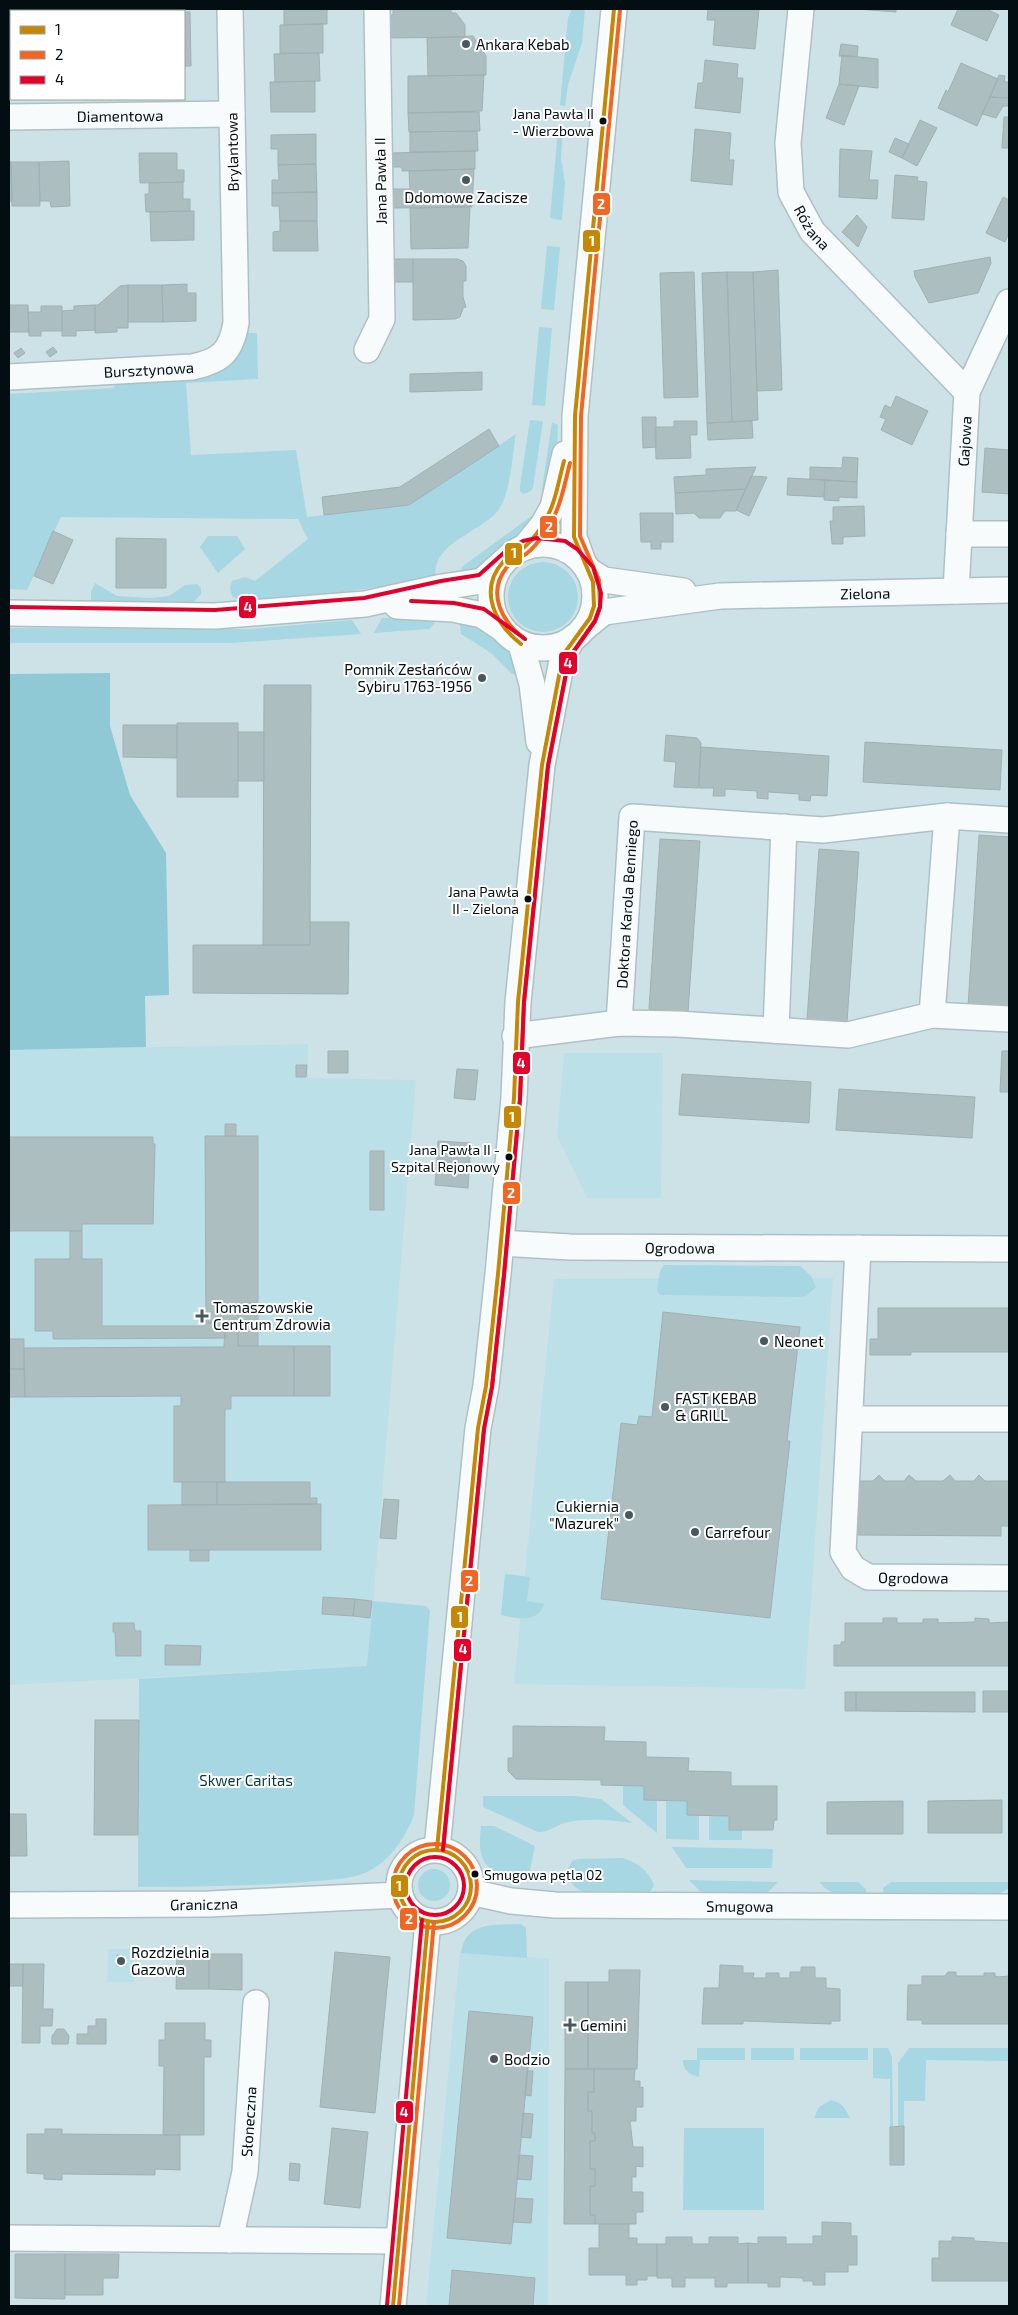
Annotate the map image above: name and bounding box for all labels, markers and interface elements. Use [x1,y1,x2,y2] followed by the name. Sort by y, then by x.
[10,10,185,100] legend
[55,20,61,38] text: 1
[476,35,570,53] place label: Ankara Kebab
[460,38,472,50] marker: Ankara Kebab
[55,45,63,63] text: 2
[55,70,64,88] text: 4
[512,105,594,139] place label: Jana Pawła II - Wierzbowa
[77,106,163,125] street label: Diamentowa
[222,112,242,192] street label: Brylantowa
[598,116,608,126] marker: Jana Pawła II - Wierzbowa
[370,137,390,225] street label: Jana Pawła II
[460,174,472,186] marker: Ddomowe Zacisze
[404,188,528,206] place label: Ddomowe Zacisze
[592,192,611,216] line badge: 2
[597,195,605,212] text: 2
[791,202,834,253] street label: Różana
[582,229,601,253] line badge: 1
[589,232,595,249] text: 1
[103,358,195,381] street label: Bursztynowa
[954,416,975,467] street label: Gajowa
[539,515,558,539] line badge: 2
[545,518,553,535] text: 2
[504,542,523,566] line badge: 1
[511,544,517,561] text: 1
[840,583,891,603] street label: Zielona
[238,595,257,619] line badge: 4
[244,598,253,615] text: 4
[558,651,578,675] line badge: 4
[564,654,573,671] text: 4
[344,660,472,695] place label: Pomnik Zesłańców Sybiru 1763-1956
[476,672,488,684] marker: Pomnik Zesłańców Sybiru 1763-1956
[612,819,641,989] street label: Doktora Karola Benniego
[448,883,519,917] place label: Jana Pawła II - Zielona
[523,894,533,904] marker: Jana Pawła II - Zielona
[512,1051,531,1075] line badge: 4
[517,1054,526,1071] text: 4
[503,1105,522,1129] line badge: 1
[509,1108,515,1125] text: 1
[391,1141,501,1175] place label: Jana Pawła II - Szpital Rejonowy
[504,1152,514,1162] marker: Jana Pawła II - Szpital Rejonowy
[502,1181,521,1205] line badge: 2
[507,1184,515,1201] text: 2
[645,1238,715,1257] street label: Ogrodowa
[213,1298,331,1333] place label: Tomaszowskie Centrum Zdrowia
[195,1309,209,1323] marker: Tomaszowskie Centrum Zdrowia
[774,1332,824,1350] place label: Neonet
[758,1335,770,1347] marker: Neonet
[675,1389,757,1424] place label: FAST KEBAB & GRILL
[659,1401,671,1413] marker: FAST KEBAB & GRILL
[549,1497,619,1532] place label: Cukiernia "Mazurek"
[623,1509,635,1521] marker: Cukiernia "Mazurek"
[705,1523,770,1541] place label: Carrefour
[689,1526,701,1538] marker: Carrefour
[878,1568,949,1587] street label: Ogrodowa
[460,1569,479,1593] line badge: 2
[465,1572,473,1589] text: 2
[450,1605,469,1629] line badge: 1
[457,1608,463,1625] text: 1
[453,1638,472,1662] line badge: 4
[459,1640,468,1657] text: 4
[199,1771,293,1789] park label: Skwer Caritas
[484,1866,602,1883] place label: Smugowa pętla 02
[470,1869,480,1879] marker: Smugowa pętla 02
[390,1874,409,1898] line badge: 1
[396,1877,402,1894] text: 1
[170,1894,238,1913] street label: Graniczna
[706,1897,774,1915] street label: Smugowa
[399,1907,418,1931] line badge: 2
[405,1910,413,1927] text: 2
[131,1943,209,1978] place label: Rozdzielnia Gazowa
[115,1955,127,1967] marker: Rozdzielnia Gazowa
[580,2016,627,2034] place label: Gemini
[564,2019,576,2031] marker: Gemini
[504,2050,550,2068] place label: Bodzio
[488,2053,500,2065] marker: Bodzio
[237,2086,260,2158] street label: Słoneczna
[395,2100,414,2124] line badge: 4
[400,2103,409,2120] text: 4

